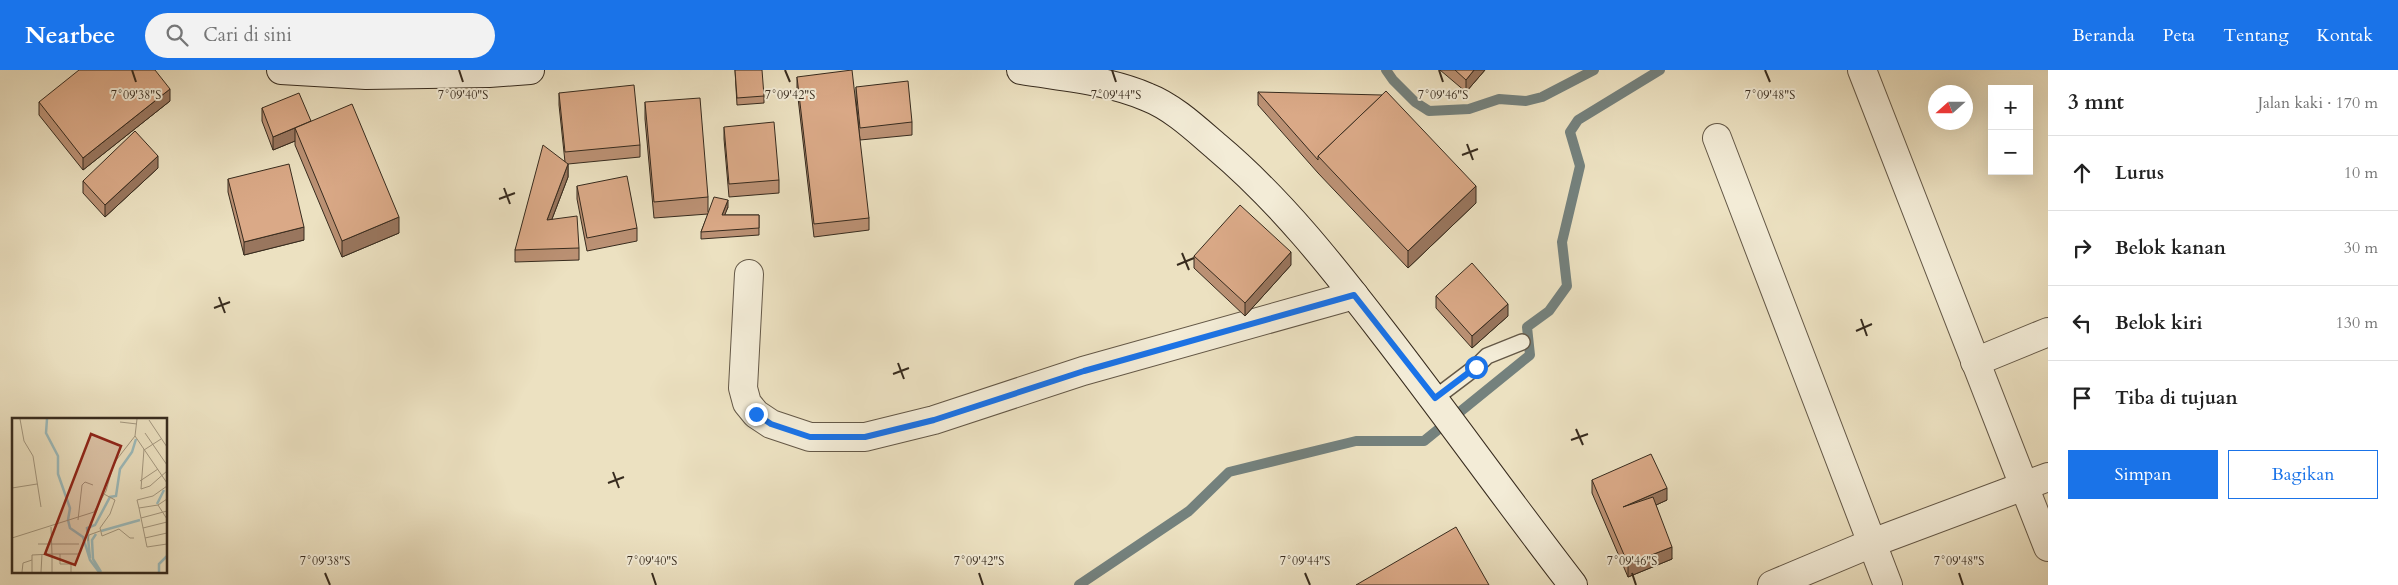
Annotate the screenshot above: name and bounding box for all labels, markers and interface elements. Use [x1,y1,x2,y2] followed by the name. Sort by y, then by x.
[145,13,495,58] search box
[25,19,115,52] text: Nearbee
[163,21,191,49] icon: search
[203,22,292,48] text: Cari di sini
[2073,23,2135,48] text: Beranda
[2163,23,2195,48] text: Peta
[2223,23,2289,48] text: Tentang
[2317,23,2373,48] text: Kontak
[1928,85,1973,130] north arrow
[1988,85,2033,175] map controls
[1988,85,2033,130] button: +
[111,87,161,103] text: 7°09'38"S
[438,87,488,103] text: 7°09'40"S
[765,87,815,103] text: 7°09'42"S
[1091,87,1141,103] text: 7°09'44"S
[1418,87,1468,103] text: 7°09'46"S
[1745,87,1795,103] text: 7°09'48"S
[2068,88,2124,117] text: 3 mnt
[2258,92,2378,114] text: Jalan kaki · 170 m
[1988,130,2033,175] button: −
[2068,159,2096,187] icon: ahead
[2115,160,2164,186] text: Lurus
[2344,162,2378,184] text: 10 m
[2068,234,2096,262] icon: right
[2115,235,2226,261] text: Belok kanan
[2344,237,2378,259] text: 30 m
[2068,309,2096,337] icon: left
[2115,310,2202,336] text: Belok kiri
[2336,312,2378,334] text: 130 m
[1465,356,1488,379] route start
[2068,384,2096,412] icon: arrive
[2115,385,2238,411] text: Tiba di tujuan
[745,403,768,426] route end
[12,418,168,572] inset map
[2068,450,2218,499] button: Simpan
[2228,450,2378,499] button: Bagikan
[300,553,350,569] text: 7°09'38"S
[627,553,677,569] text: 7°09'40"S
[954,553,1004,569] text: 7°09'42"S
[1280,553,1330,569] text: 7°09'44"S
[1607,553,1657,569] text: 7°09'46"S
[1934,553,1984,569] text: 7°09'48"S

